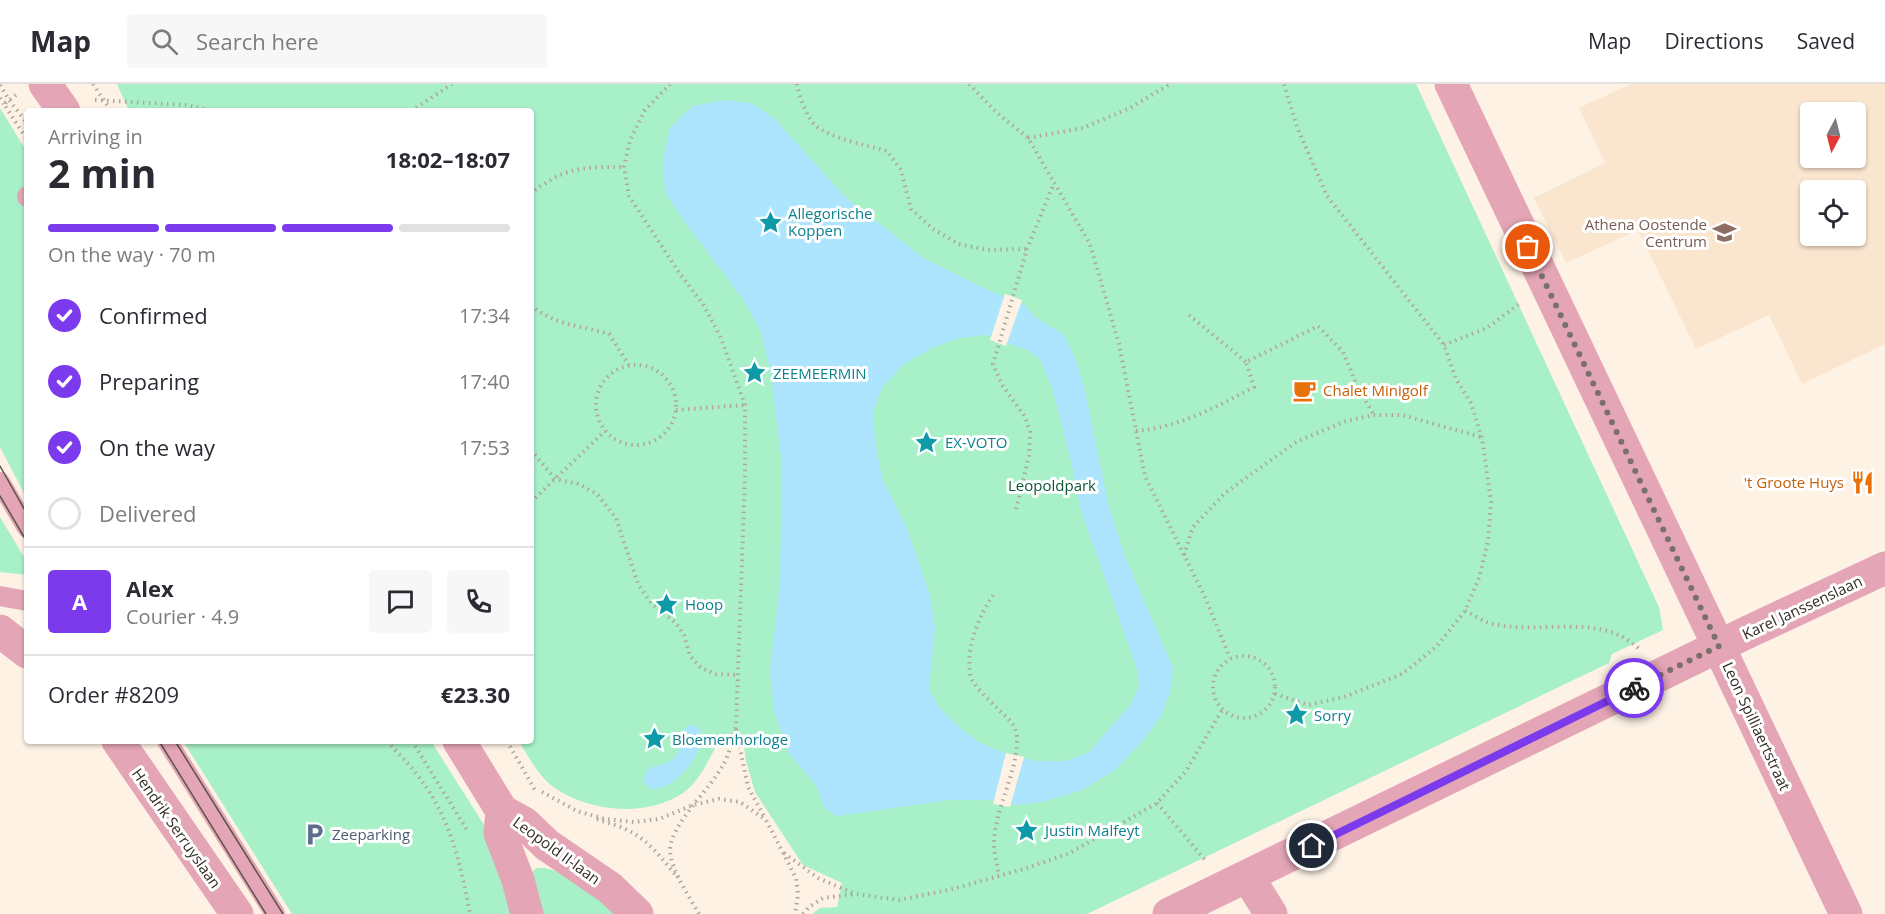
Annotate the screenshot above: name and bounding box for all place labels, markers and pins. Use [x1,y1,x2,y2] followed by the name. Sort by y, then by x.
[788,203,873,240] place label: Allegorische Koppen
[757,209,783,235] place icon: Allegorische Koppen
[1585,214,1707,251] place label: Athena Oostende Centrum
[1712,220,1738,246] school or university icon: Athena Oostende Centrum
[1502,221,1553,272] pin
[742,360,768,386] place icon: ZEEMEERMIN
[773,363,867,383] place label: ZEEMEERMIN
[1292,377,1318,403] cafe icon: Chalet Minigolf
[1323,380,1429,400] place label: Chalet Minigolf
[914,429,940,455] place icon: EX-VOTO
[945,432,1007,452] place label: EX-VOTO
[1849,469,1875,495] restaurant icon: 't Groote Huys
[1744,472,1844,492] place label: 't Groote Huys
[654,591,680,617] place icon: Hoop
[685,594,723,614] place label: Hoop
[1283,702,1309,728] place icon: Sorry
[1314,705,1352,725] place label: Sorry
[641,726,667,752] place icon: Bloemenhorloge
[672,729,788,749] place label: Bloemenhorloge
[1014,817,1040,843] place icon: Justin Malfeyt
[1043,820,1140,840] place label: Justin Malfeyt
[1286,820,1337,871] pin
[301,821,327,847] parking icon: Zeeparking
[332,824,410,844] place label: Zeeparking

